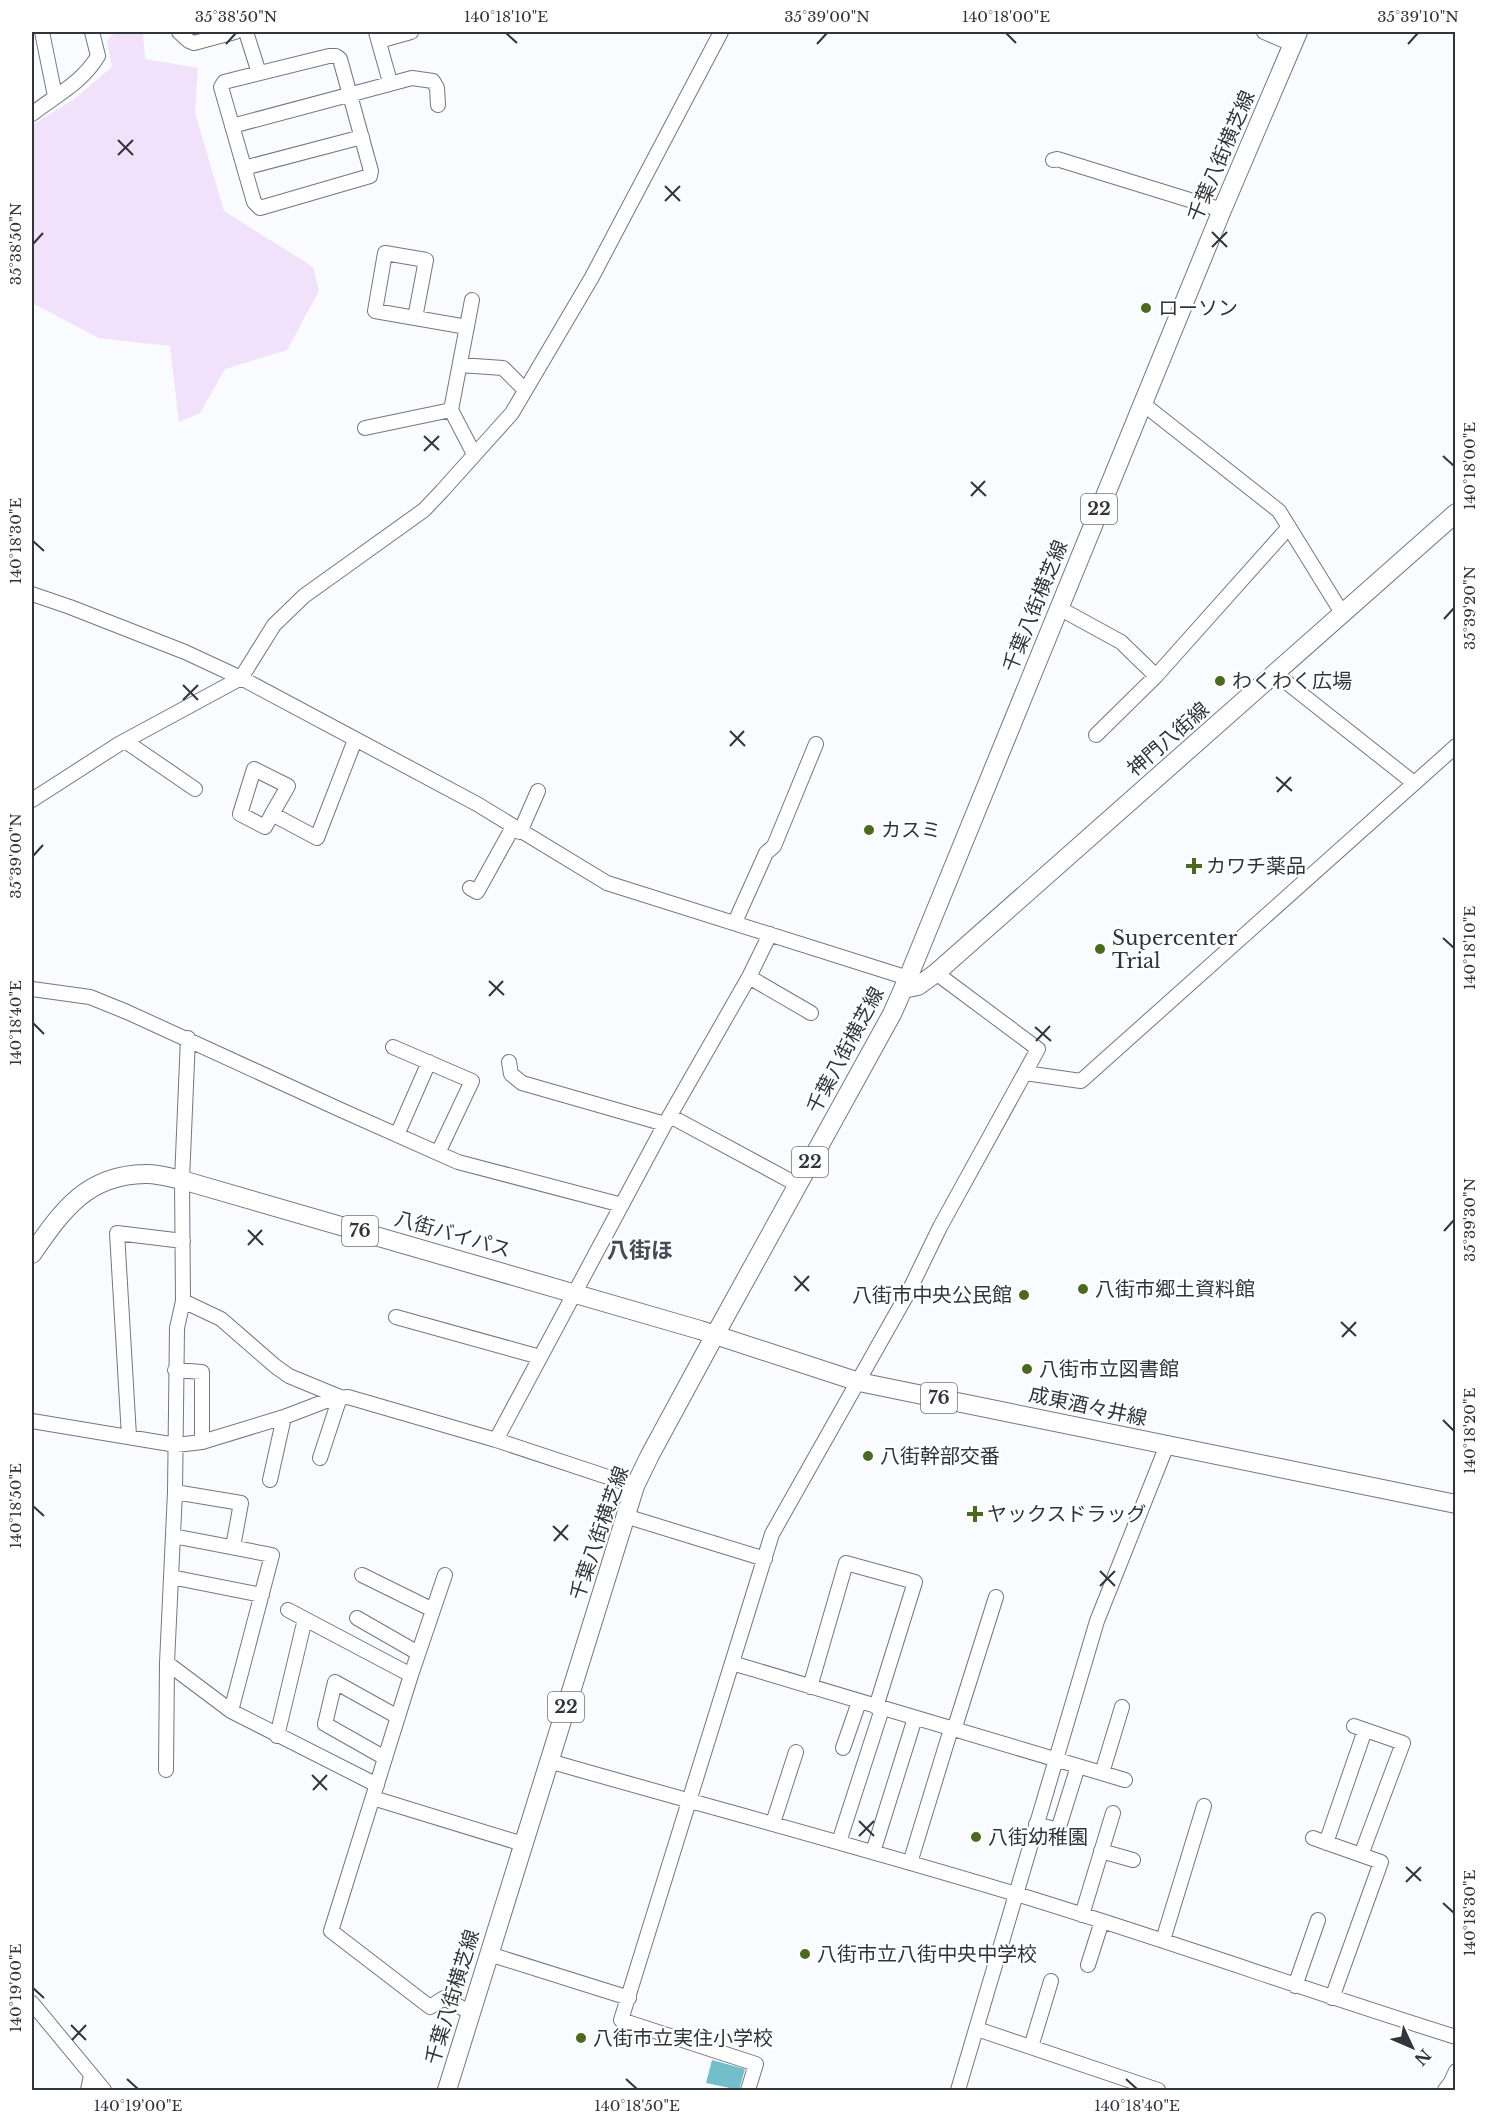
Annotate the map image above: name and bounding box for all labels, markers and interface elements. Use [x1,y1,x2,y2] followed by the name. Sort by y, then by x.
[195,7,277,26] text: 35°38'50"N
[464,7,548,26] text: 140°18'10"E
[784,7,870,26] text: 35°39'00"N
[962,7,1050,26] text: 140°18'00"E
[1377,7,1459,26] text: 35°39'10"N
[1183,87,1259,225] street label: 千葉八街横芝線
[6,203,25,285] text: 35°38'50"N
[1158,296,1238,320] place label: ローソン
[1139,301,1153,315] marker: ローソン
[1460,422,1479,510] text: 140°18'00"E
[1081,494,1117,524] road number: 22
[6,498,25,584] text: 140°18'30"E
[998,537,1072,675] street label: 千葉八街横芝線
[1460,566,1479,650] text: 35°39'20"N
[1232,669,1352,693] place label: わくわく広場
[1213,674,1227,688] marker: わくわく広場
[1122,697,1214,781] street label: 神門八街線
[6,813,25,899] text: 35°39'00"N
[881,818,941,842] place label: カスミ
[862,823,876,837] marker: カスミ
[1206,854,1306,878] place label: カワチ薬品
[1187,859,1201,873] marker: カワチ薬品
[1460,906,1479,990] text: 140°18'10"E
[1112,926,1238,973] place label: Supercenter Trial
[1093,942,1107,956] marker: Supercenter Trial
[6,980,25,1066] text: 140°18'40"E
[802,983,888,1117] street label: 千葉八街横芝線
[792,1147,828,1177] road number: 22
[1460,1178,1479,1262] text: 35°39'30"N
[392,1206,514,1262] street label: 八街バイパス
[342,1216,378,1246] road number: 76
[607,1237,673,1264] district label: 八街ほ
[1095,1277,1255,1301] place label: 八街市郷土資料館
[1076,1282,1090,1296] marker: 八街市郷土資料館
[852,1283,1012,1307] place label: 八街市中央公民館
[1017,1288,1031,1302] marker: 八街市中央公民館
[1039,1357,1179,1381] place label: 八街市立図書館
[1020,1362,1034,1376] marker: 八街市立図書館
[1027,1382,1149,1430] street label: 成東酒々井線
[921,1383,957,1413] road number: 76
[1460,1388,1479,1474] text: 140°18'20"E
[880,1444,1000,1468] place label: 八街幹部交番
[861,1449,875,1463] marker: 八街幹部交番
[6,1463,25,1549] text: 140°18'50"E
[565,1463,633,1603] street label: 千葉八街横芝線
[987,1502,1146,1526] place label: ヤックスドラッグ
[968,1507,982,1521] marker: ヤックスドラッグ
[548,1692,584,1722] road number: 22
[988,1825,1088,1849] place label: 八街幼稚園
[969,1830,983,1844] marker: 八街幼稚園
[1460,1870,1479,1956] text: 140°18'30"E
[420,1927,484,2067] street label: 千葉八街横芝線
[817,1942,1037,1966] place label: 八街市立八街中央中学校
[6,1944,25,2032] text: 140°19'00"E
[798,1947,812,1961] marker: 八街市立八街中央中学校
[1382,2017,1442,2077] north arrow
[593,2026,773,2050] place label: 八街市立実住小学校
[574,2031,588,2045] marker: 八街市立実住小学校
[1410,2045,1435,2070] text: N
[94,2096,182,2115] text: 140°19'00"E
[594,2096,680,2115] text: 140°18'50"E
[1094,2096,1180,2115] text: 140°18'40"E

